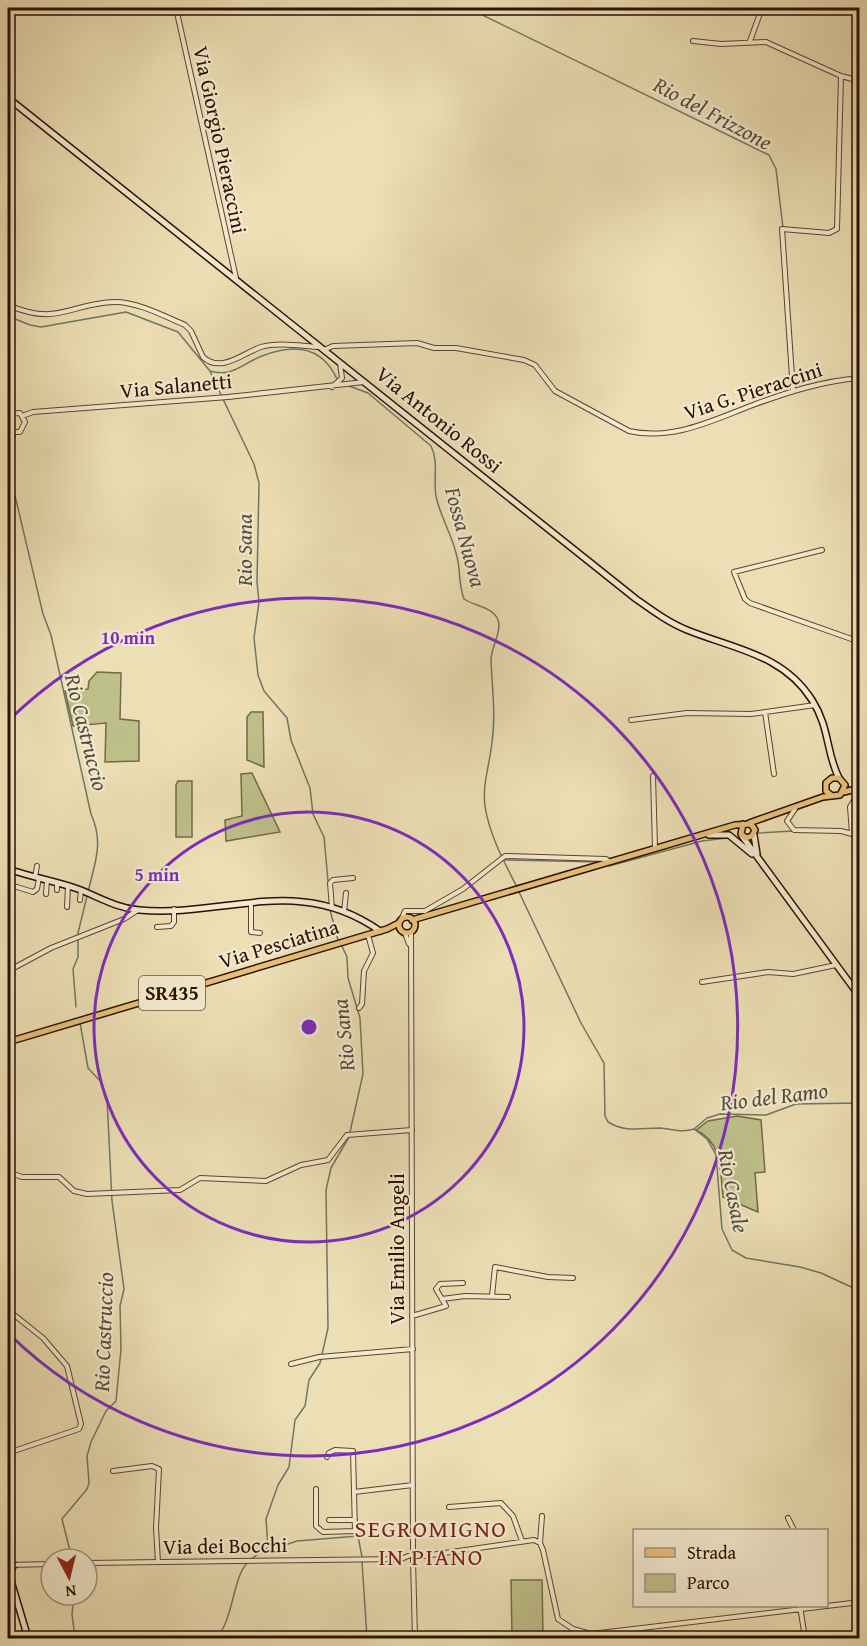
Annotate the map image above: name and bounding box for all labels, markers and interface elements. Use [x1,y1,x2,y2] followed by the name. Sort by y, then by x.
[185,43,256,237] street label: Via Giorgio Pieraccini
[647,68,778,158] water label: Rio del Frizzone
[680,354,826,428] street label: Via G. Pieraccini
[369,359,509,481] street label: Via Antonio Rossi
[119,365,233,406] street label: Via Salanetti
[437,482,495,591] water label: Fossa Nuova
[228,514,260,587] water label: Rio Sana
[101,624,155,651] text: 10 min
[57,669,117,794] water label: Rio Castruccio
[135,861,180,888] text: 5 min
[215,911,343,976] street label: Via Pesciatina
[139,976,205,1010] road number: SR435
[323,997,363,1074] water label: Rio Sana
[299,1017,319,1037] centre of rings
[717,1074,830,1119] water label: Rio del Ramo
[710,1145,758,1236] water label: Rio Casale
[381,1173,412,1325] street label: Via Emilio Angeli
[85,1272,121,1393] water label: Rio Castruccio
[355,1511,507,1574] district label: SEGROMIGNO IN PIANO
[163,1529,288,1562] street label: Via dei Bocchi
[633,1529,828,1607] legend
[687,1539,737,1566] text: Strada
[39,1547,99,1607] north arrow
[687,1569,730,1596] text: Parco
[64,1579,78,1604] text: N

